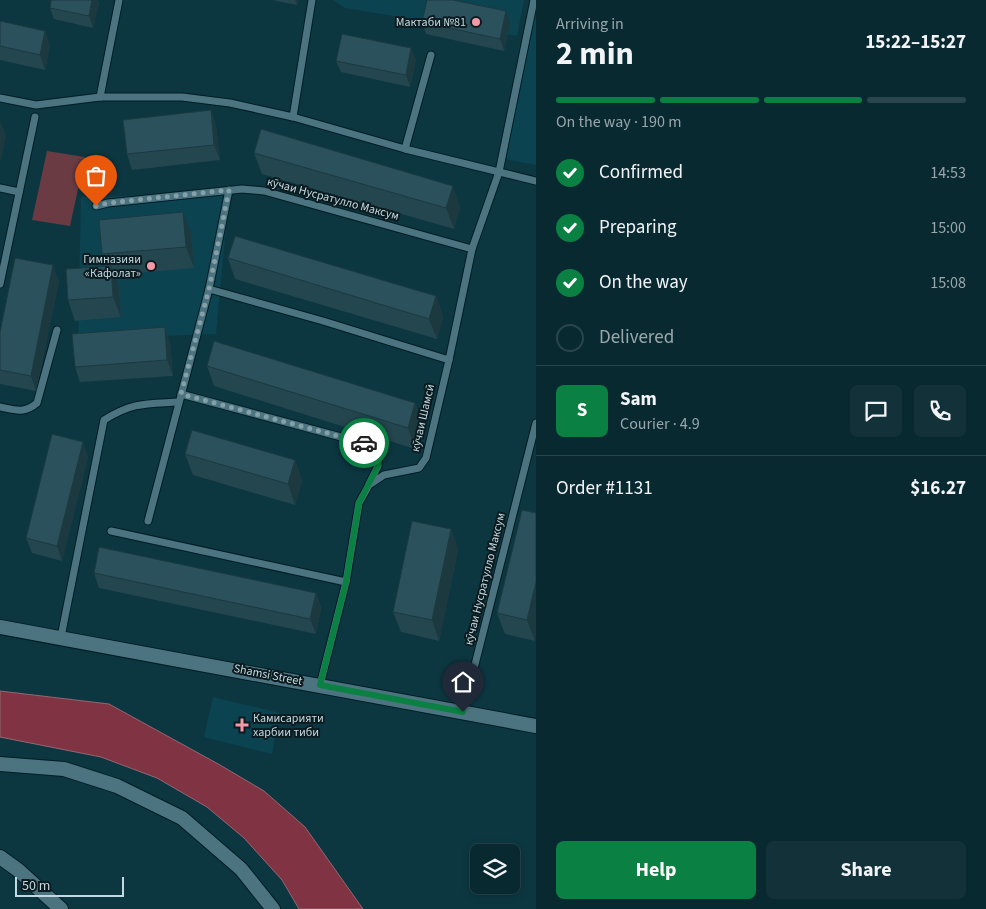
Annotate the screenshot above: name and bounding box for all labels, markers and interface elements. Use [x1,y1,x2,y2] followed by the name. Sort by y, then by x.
[556,13,624,35] text: Arriving in
[396,14,466,31] place label: Мактаби №81
[470,16,482,28] marker: Мактаби №81
[865,29,966,56] text: 15:22–15:27
[556,31,634,77] text: 2 min
[556,111,681,133] text: On the way · 190 m
[75,155,117,206] pin
[556,159,584,187] icon: check
[599,159,683,186] text: Confirmed
[82,162,110,190] icon: bag
[930,162,966,184] text: 14:53
[265,173,401,225] street label: кӯчаи Нусратулло Максум
[556,214,584,242] icon: check
[599,214,677,241] text: Preparing
[930,217,966,239] text: 15:00
[83,251,141,282] place label: Гимназияи «Кафолат»
[145,260,157,272] marker: Гимназияи «Кафолат»
[556,269,584,297] icon: check
[599,269,688,296] text: On the way
[930,272,966,294] text: 15:08
[599,324,674,351] text: Delivered
[407,382,439,454] street label: кӯчаи Шамсӣ
[850,385,902,437] button: chat
[914,385,966,437] button: phone
[620,386,657,413] text: Sam
[577,397,587,424] text: S
[620,413,700,435] text: Courier · 4.9
[339,418,389,468] courier
[350,429,378,457] icon: car
[556,475,653,502] text: Order #1131
[910,475,966,502] text: $16.27
[460,511,510,647] street label: кӯчаи Нусратулло Максум
[232,660,304,690] street label: Shamsi Street
[442,661,484,712] pin
[449,668,477,696] icon: home
[253,710,324,741] place label: Камисарияти харбии тиби
[235,718,249,732] marker: Камисарияти харбии тиби
[556,841,756,899] button: Help
[766,841,966,899] button: Share
[470,844,520,894] map controls
[470,844,520,894] button: layers
[15,874,124,897] scale bar
[22,876,50,896] text: 50 m

